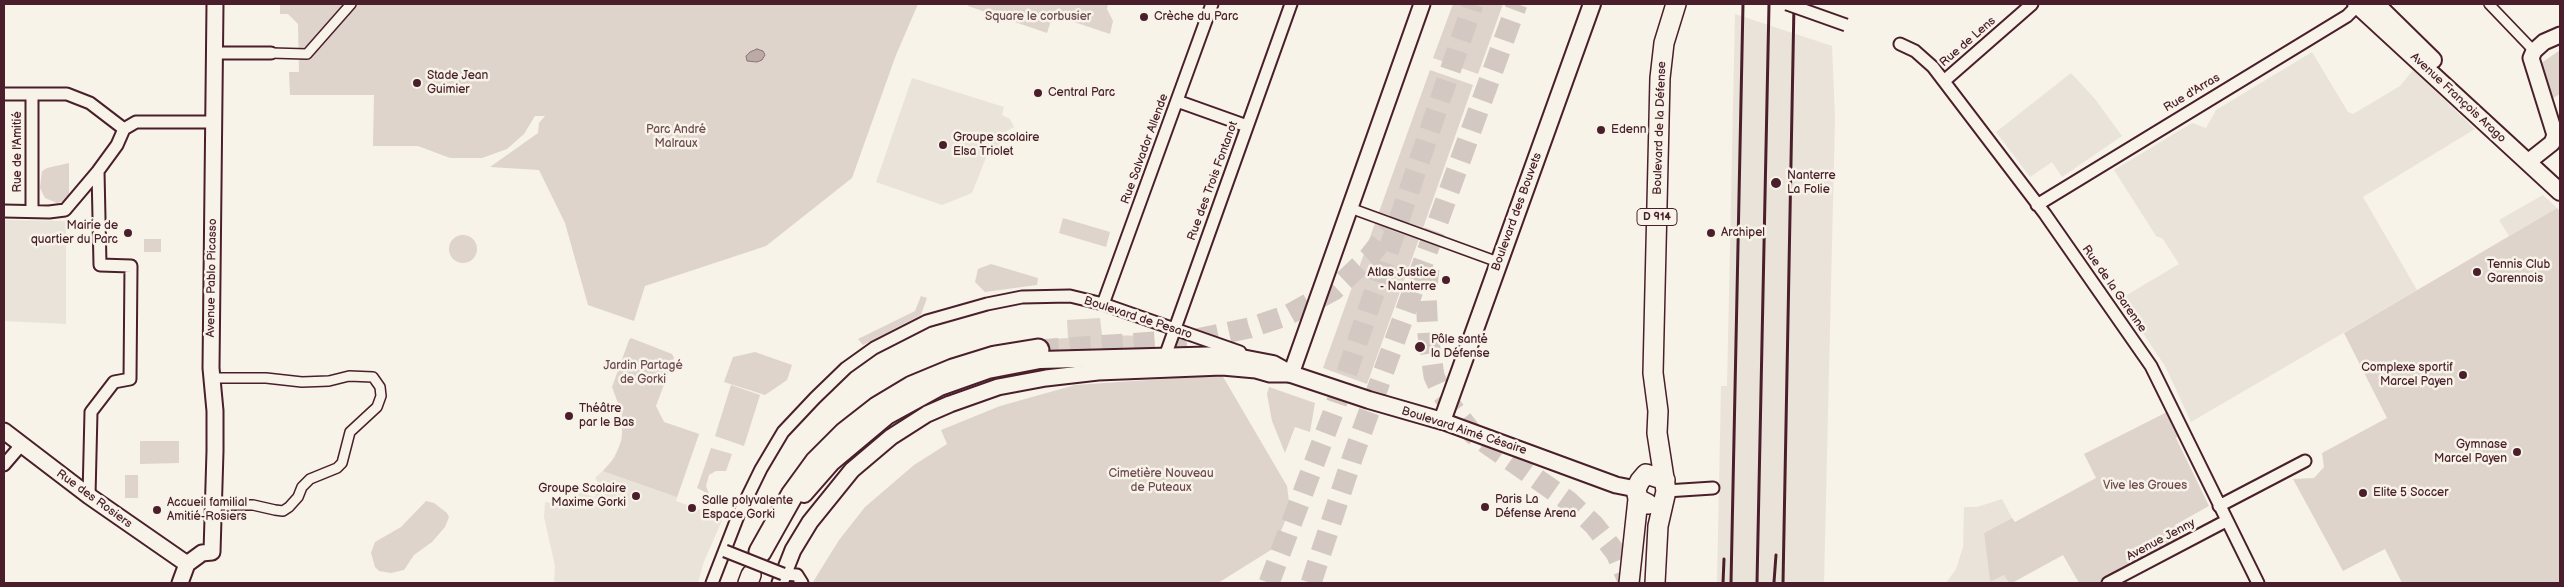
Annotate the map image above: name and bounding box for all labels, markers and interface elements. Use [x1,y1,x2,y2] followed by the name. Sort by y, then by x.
[985,10,1091,24] park label: Square le corbusier
[1154,10,1238,24] place label: Crèche du Parc
[1138,11,1150,23] marker: Crèche du Parc
[1937,14,1999,70] street label: Rue de Lens
[2407,50,2509,146] street label: Avenue François Arago
[1650,61,1670,195] street label: Boulevard de la Défense
[427,69,488,97] place label: Stade Jean Guimier
[2161,71,2223,115] street label: Rue d'Arras
[411,77,423,89] marker: Stade Jean Guimier
[1048,86,1115,100] place label: Central Parc
[1032,87,1044,99] marker: Central Parc
[1118,92,1172,206] street label: Rue Salvador Allende
[11,111,25,193] street label: Rue de l'Amitié
[1185,119,1241,243] street label: Rue des Trois Fontanot
[646,123,706,151] park label: Parc André Malraux
[1611,123,1646,137] place label: Edenn
[1595,124,1607,136] marker: Edenn
[953,131,1039,159] place label: Groupe scolaire Elsa Triolet
[937,139,949,151] marker: Groupe scolaire Elsa Triolet
[1489,151,1545,273] street label: Boulevard des Bouvets
[1787,169,1836,197] place label: Nanterre La Folie
[1769,176,1783,190] marker: Nanterre La Folie
[1637,208,1677,226] road number: D 914
[204,218,220,338] street label: Avenue Pablo Picasso
[31,219,118,247] place label: Mairie de quartier du Parc
[1721,226,1765,240] place label: Archipel
[122,227,134,239] marker: Mairie de quartier du Parc
[1705,227,1717,239] marker: Archipel
[2079,243,2149,335] street label: Rue de la Garenne
[2487,258,2550,286] place label: Tennis Club Garennois
[1368,266,1436,294] place label: Atlas Justice - Nanterre
[2471,266,2483,278] marker: Tennis Club Garennois
[1440,274,1452,286] marker: Atlas Justice - Nanterre
[1082,294,1194,342] street label: Boulevard de Pesaro
[1431,333,1490,361] place label: Pôle santé la Défense
[1413,340,1427,354] marker: Pôle santé la Défense
[603,359,683,387] park label: Jardin Partagé de Gorki
[2361,361,2453,389] place label: Complexe sportif Marcel Payen
[2457,369,2469,381] marker: Complexe sportif Marcel Payen
[579,402,634,430] place label: Théâtre par le Bas
[1400,404,1528,458] street label: Boulevard Aimé Césaire
[563,410,575,422] marker: Théâtre par le Bas
[2434,438,2507,466] place label: Gymnase Marcel Payen
[2511,446,2523,458] marker: Gymnase Marcel Payen
[53,467,135,531] street label: Rue des Rosiers
[1108,467,1214,495] park label: Cimetière Nouveau de Puteaux
[2103,479,2187,493] park label: Vive les Groues
[538,482,626,510] place label: Groupe Scolaire Maxime Gorki
[2373,486,2448,500] place label: Elite 5 Soccer
[2357,487,2369,499] marker: Elite 5 Soccer
[630,490,642,502] marker: Groupe Scolaire Maxime Gorki
[1495,493,1576,521] place label: Paris La Défense Arena
[702,494,793,522] place label: Salle polyvalente Espace Gorki
[167,496,247,524] place label: Accueil familial Amitié-Rosiers
[1479,501,1491,513] marker: Paris La Défense Arena
[686,502,698,514] marker: Salle polyvalente Espace Gorki
[151,504,163,516] marker: Accueil familial Amitié-Rosiers
[2124,516,2198,564] street label: Avenue Jenny

